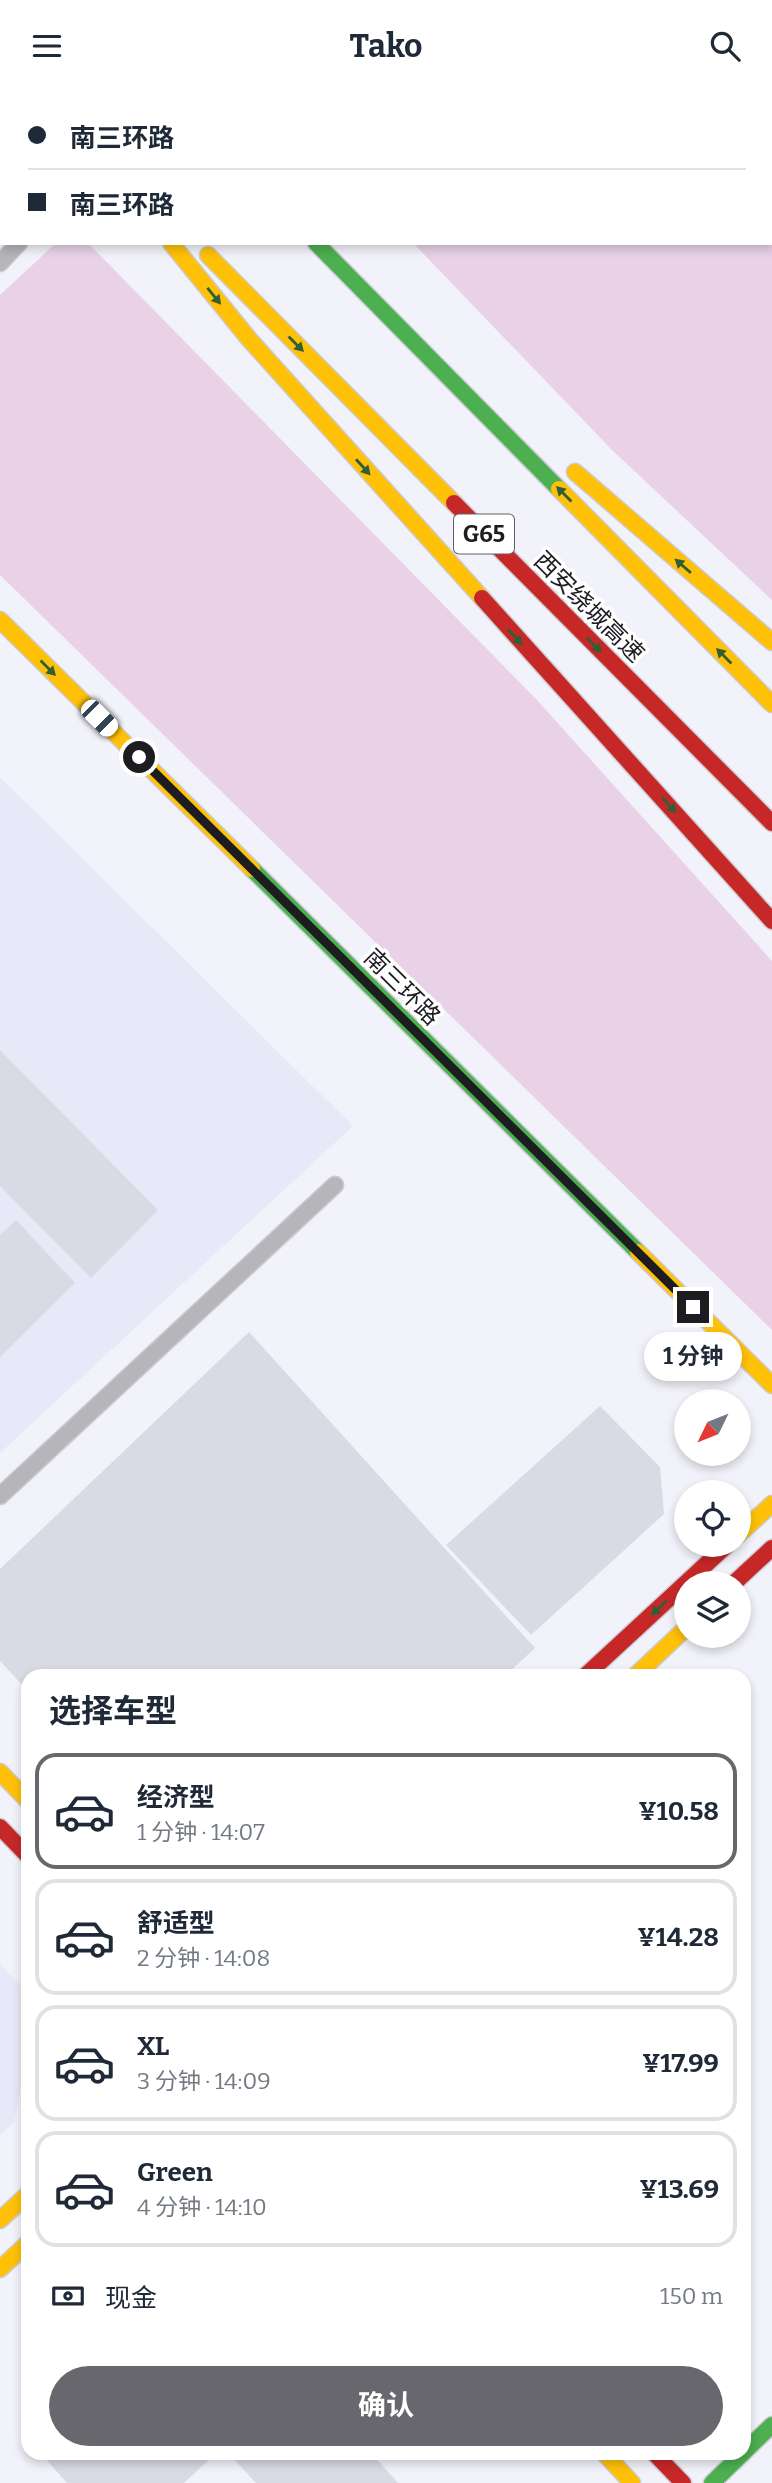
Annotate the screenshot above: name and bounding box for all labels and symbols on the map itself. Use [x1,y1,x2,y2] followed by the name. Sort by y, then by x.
[206,287,221,305] one-way arrow
[288,335,304,352] one-way arrow
[355,458,371,475] one-way arrow
[556,486,572,502] one-way arrow
[454,515,514,553] road number: G65
[528,546,650,668] street label: 西安绕城高速
[674,559,691,574] one-way arrow
[507,628,523,645] one-way arrow
[585,637,602,653] one-way arrow
[716,648,733,664] one-way arrow
[40,660,57,677] one-way arrow
[77,696,122,740] car
[123,741,155,773] route start
[660,796,676,813] one-way arrow
[358,943,446,1031] street label: 南三环路
[677,1291,709,1323] route end
[644,1331,742,1381] callout: 1 分钟
[674,1389,751,1467] north arrow
[650,1600,668,1616] one-way arrow

